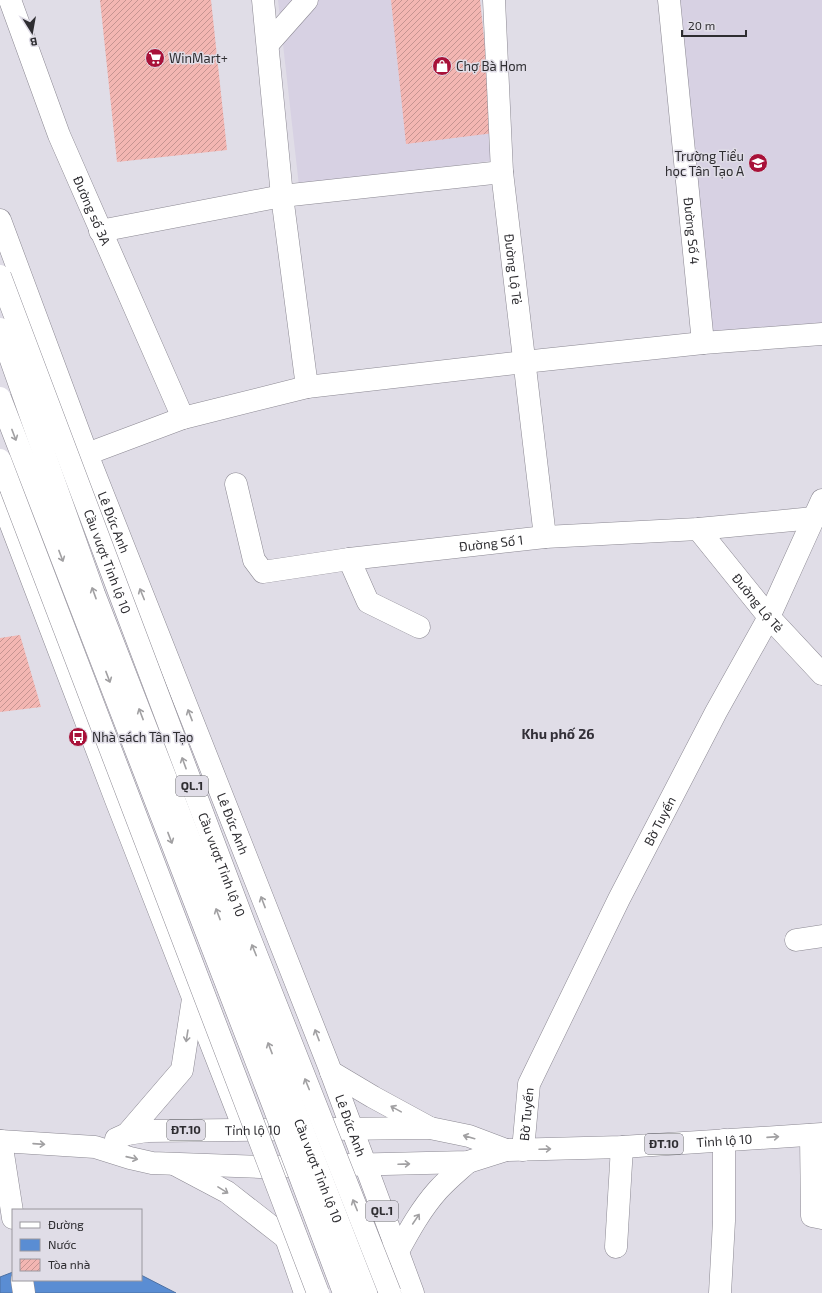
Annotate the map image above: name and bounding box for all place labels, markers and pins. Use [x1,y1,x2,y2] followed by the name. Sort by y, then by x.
[144,47,166,69] supermarket icon: WinMart+
[169,50,228,66] place label: WinMart+
[431,55,453,77] shop icon: Chợ Bà Hom
[456,58,527,74] place label: Chợ Bà Hom
[665,148,744,179] place label: Trường Tiểu học Tân Tạo A
[747,152,769,174] school or university icon: Trường Tiểu học Tân Tạo A
[67,726,89,748] bus stop icon: Nhà sách Tân Tạo
[92,729,193,745] place label: Nhà sách Tân Tạo

